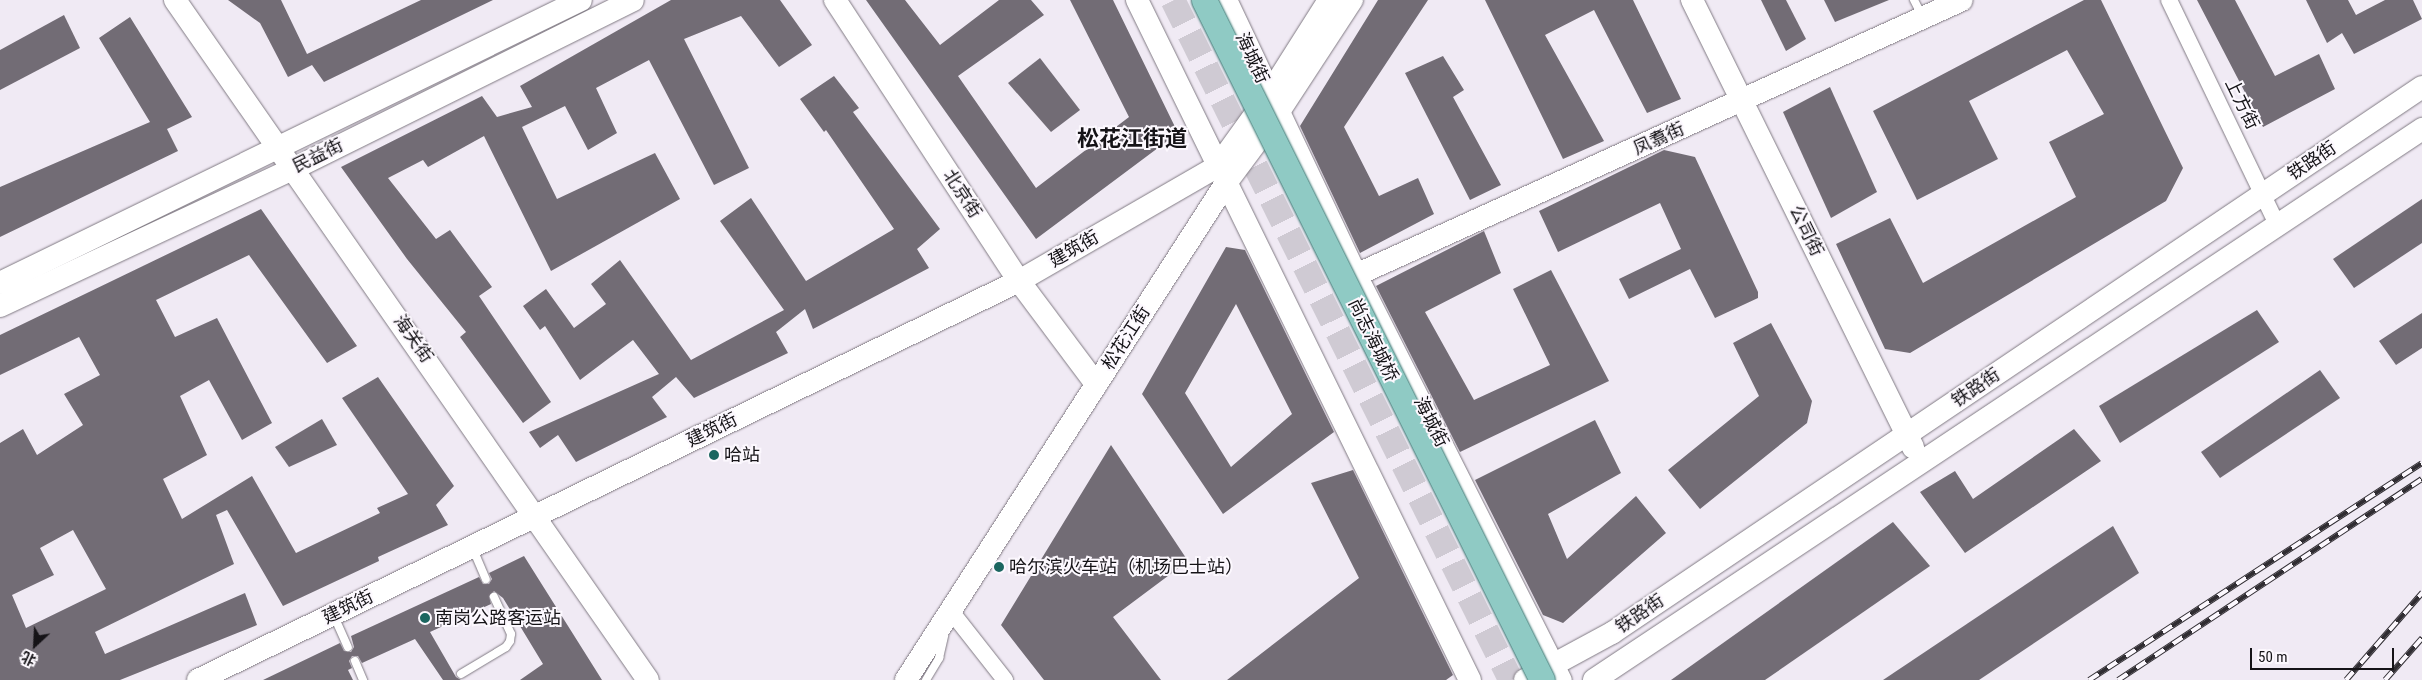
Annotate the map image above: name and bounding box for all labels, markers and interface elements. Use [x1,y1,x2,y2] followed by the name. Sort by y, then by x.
[1231,29,1273,87] street label: 海城街
[2220,75,2264,133] street label: 上方街
[1630,118,1688,160] street label: 凤翥街
[1077,126,1187,152] district label: 松花江街道
[289,134,347,178] street label: 民益街
[2284,137,2340,185] street label: 铁路街
[938,165,986,223] street label: 北京街
[1784,202,1828,260] street label: 公司街
[1045,226,1103,272] street label: 建筑街
[1344,295,1402,385] street label: 尚志海城桥
[1097,302,1155,374] street label: 松花江街
[389,311,437,367] street label: 海关街
[1948,364,2004,412] street label: 铁路街
[1409,393,1453,451] street label: 海城街
[683,408,741,452] street label: 建筑街
[724,444,760,466] place label: 哈站
[708,449,720,461] marker: 哈站
[1009,556,1243,578] place label: 哈尔滨火车站（机场巴士站）
[993,561,1005,573] marker: 哈尔滨火车站（机场巴士站）
[319,585,377,629] street label: 建筑街
[1612,590,1668,638] street label: 铁路街
[435,607,561,629] place label: 南岗公路客运站
[419,612,431,624] marker: 南岗公路客运站
[10,620,60,670] north arrow
[2252,638,2396,670] scale bar
[19,648,38,669] text: 北
[2258,648,2288,666] text: 50 m

